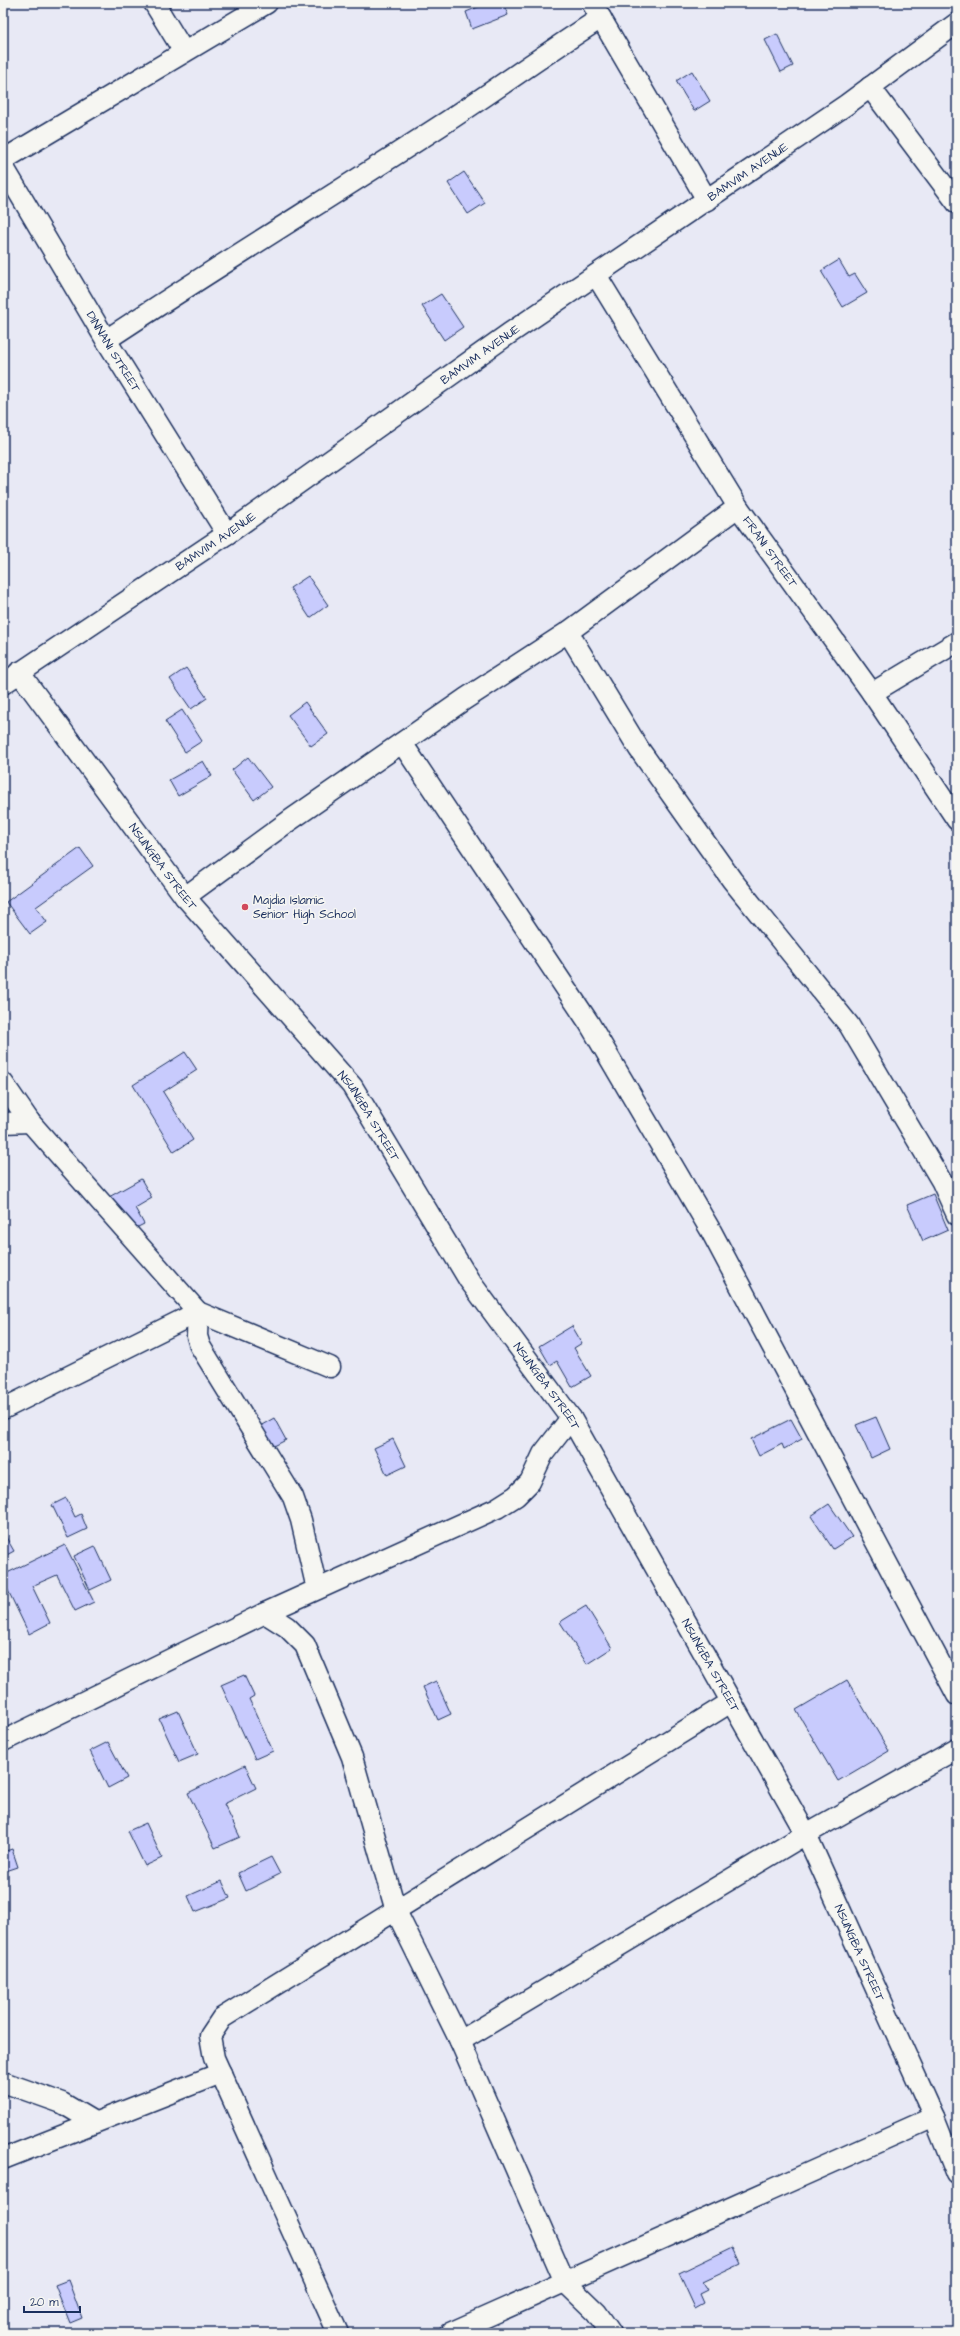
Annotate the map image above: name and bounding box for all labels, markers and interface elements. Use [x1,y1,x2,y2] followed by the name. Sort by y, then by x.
[704,138,791,205] street label: BAMVIM AVENUE
[82,308,145,396] street label: DINNANI STREET
[437,320,523,388] street label: BAMVIM AVENUE
[172,508,259,575] street label: BAMVIM AVENUE
[739,512,802,591] street label: FRANI STREET
[125,820,201,914] street label: NSUNGBA STREET
[253,892,356,924] place label: Majdia Islamic Senior High School
[240,902,250,912] marker: Majdia Islamic Senior High School
[334,1067,404,1165] street label: NSUNGBA STREET
[509,1339,585,1433] street label: NSUNGBA STREET
[678,1616,744,1715] street label: NSUNGBA STREET
[830,1902,889,2004] street label: NSUNGBA STREET
[24,2288,80,2314] scale bar
[30,2294,59,2311] text: 20 m

